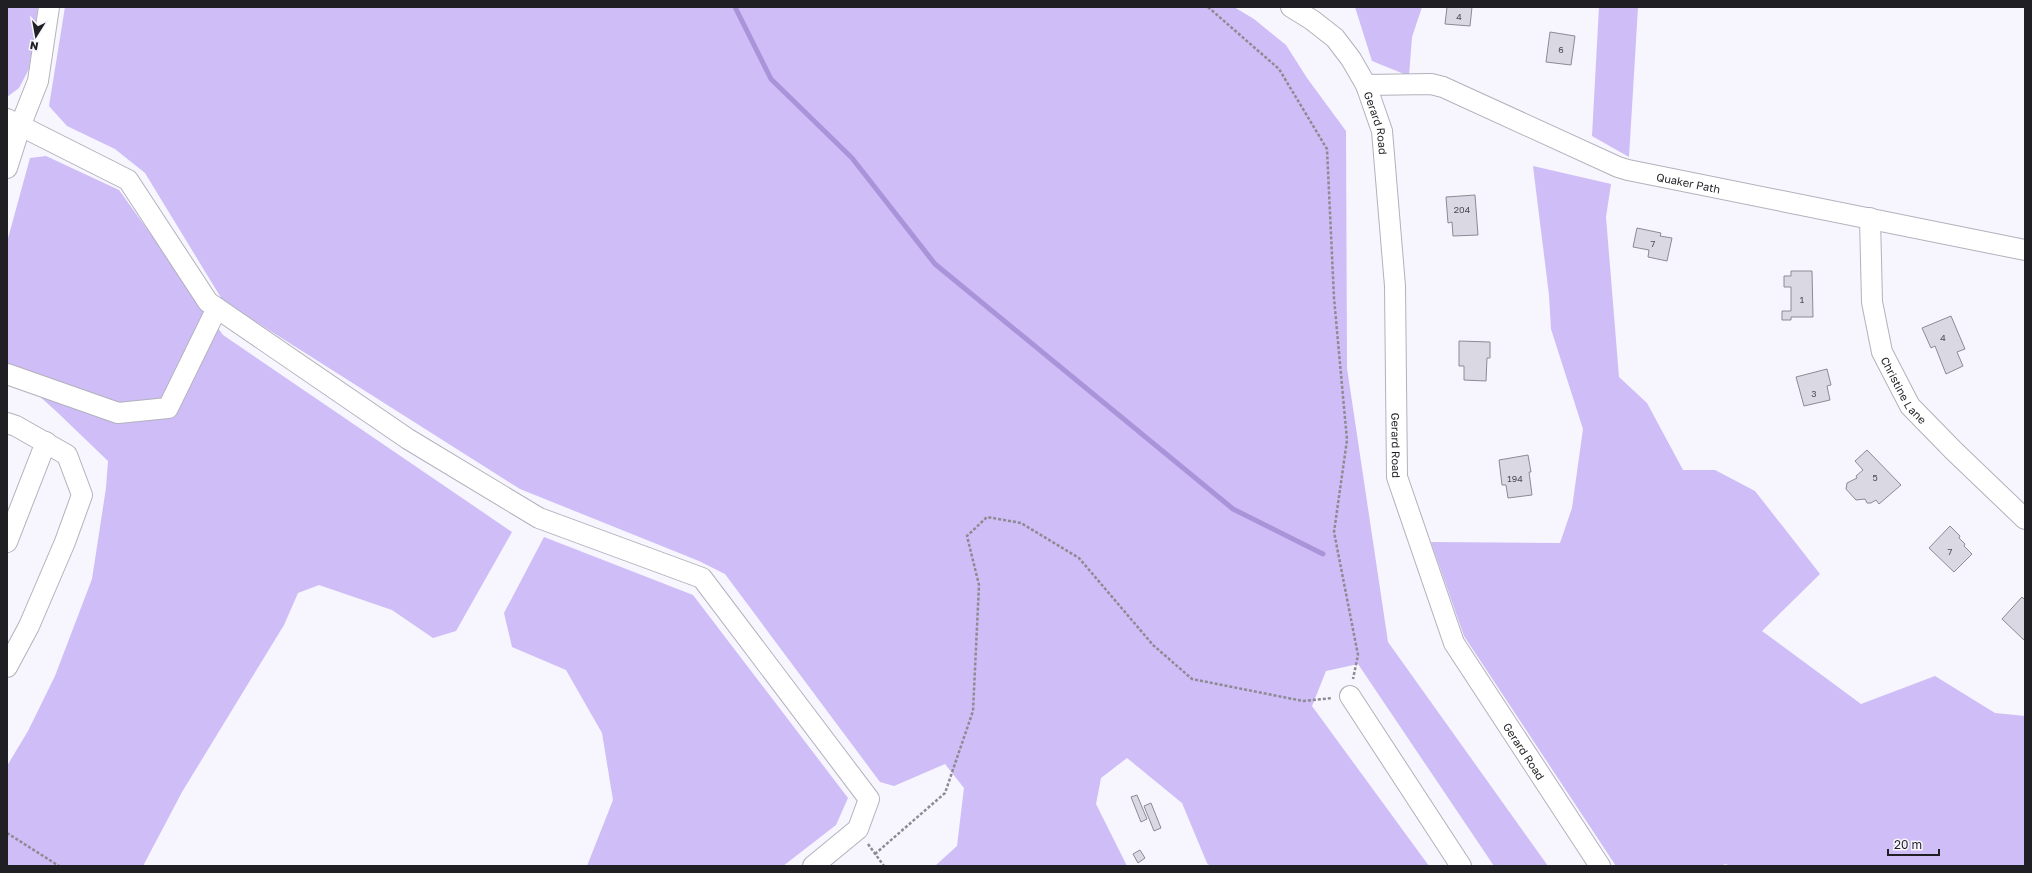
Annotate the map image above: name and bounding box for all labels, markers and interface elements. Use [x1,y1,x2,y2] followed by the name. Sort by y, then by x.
[1456,11,1462,22] house number: 4
[16,16,56,56] north arrow
[29,39,39,53] text: N
[1558,44,1564,55] house number: 6
[1362,90,1390,155] street label: Gerard Road
[1655,169,1722,195] street label: Quaker Path
[1454,204,1471,215] house number: 204
[1651,238,1656,249] house number: 7
[1800,294,1805,305] house number: 1
[1940,332,1946,343] house number: 4
[1879,354,1930,426] street label: Christine Lane
[1811,388,1817,399] house number: 3
[1390,413,1404,478] street label: Gerard Road
[1872,472,1878,483] house number: 5
[1507,473,1523,484] house number: 194
[1948,546,1953,557] house number: 7
[1501,720,1548,782] street label: Gerard Road
[1888,831,1939,857] scale bar
[1894,837,1922,852] text: 20 m

